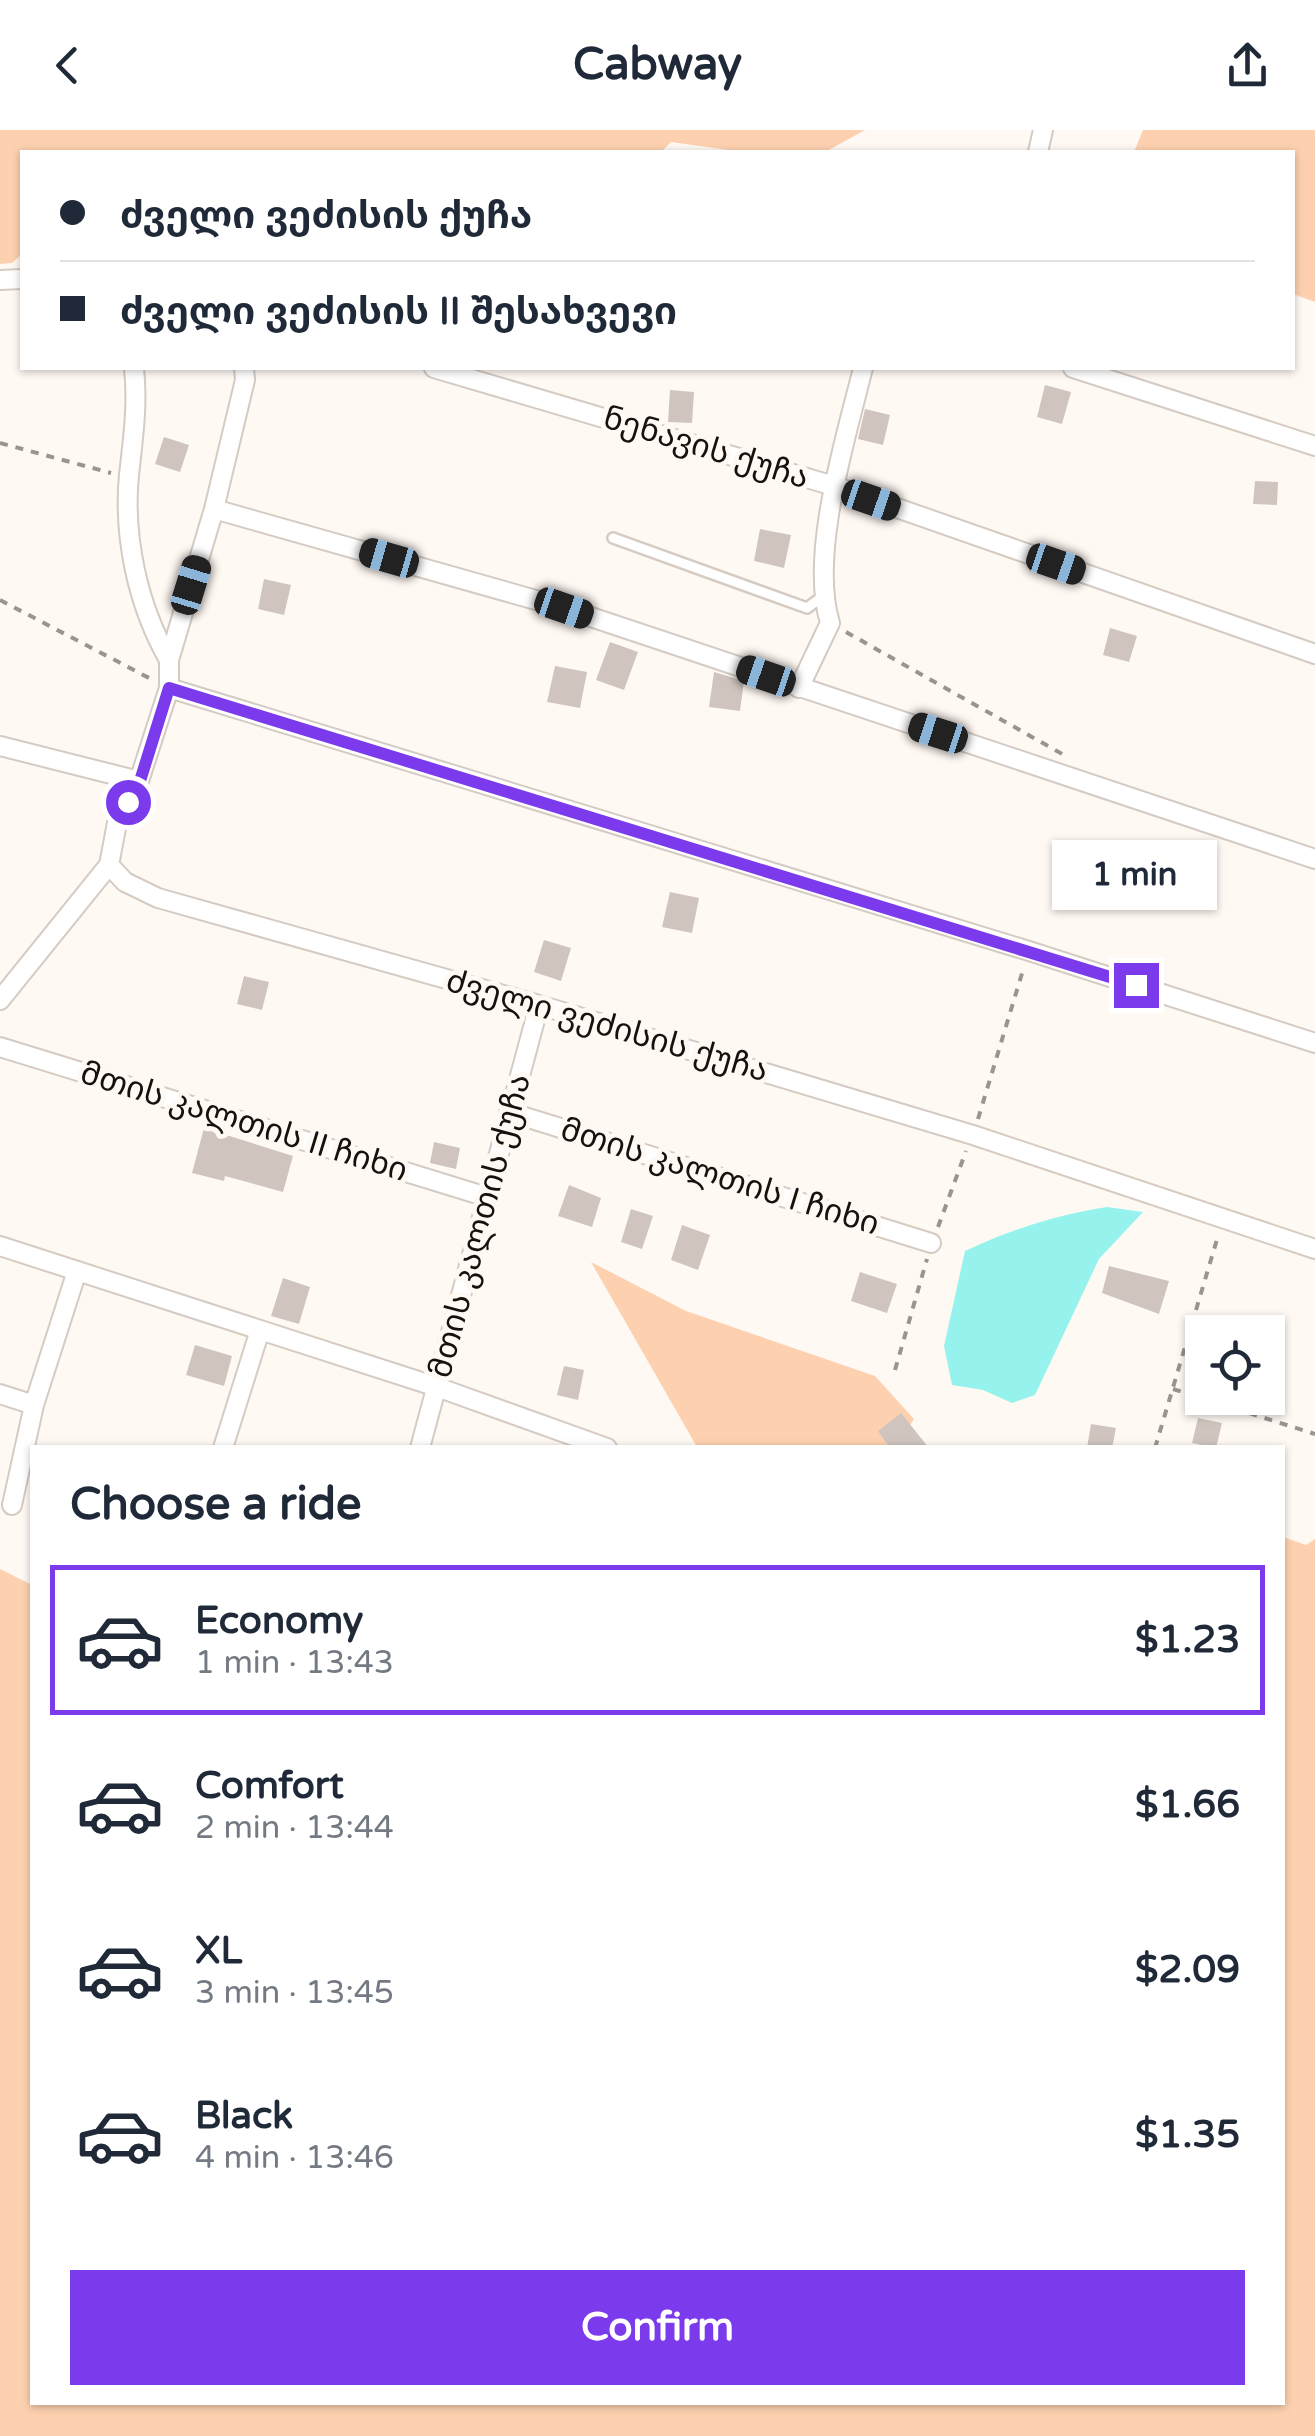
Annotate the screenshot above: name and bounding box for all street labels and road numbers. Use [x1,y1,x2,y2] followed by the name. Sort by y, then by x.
[599,399,813,497] street label: ნენავის ქუჩა
[442,962,772,1090] street label: ძველი ვეძისის ქუჩა
[76,1054,412,1190] street label: მთის კალთის II ჩიხი
[421,1070,539,1382] street label: მთის კალთის ქუჩა
[556,1110,884,1244] street label: მთის კალთის I ჩიხი

